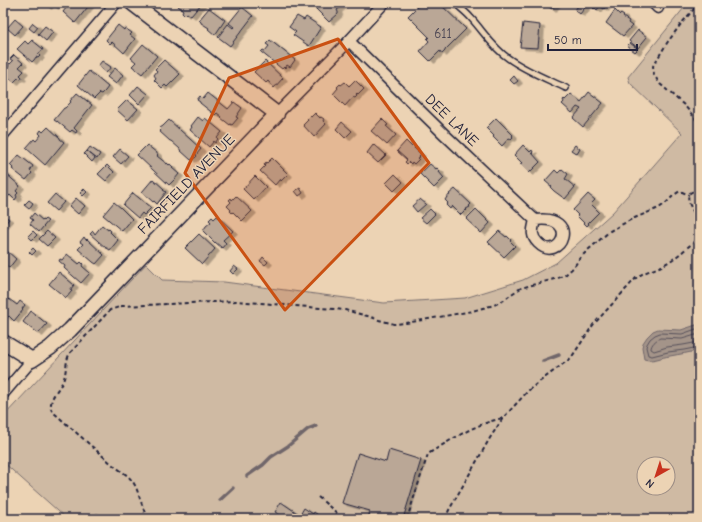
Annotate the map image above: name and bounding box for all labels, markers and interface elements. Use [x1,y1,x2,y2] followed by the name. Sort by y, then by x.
[434,26,452,41] house number: 611
[548,26,637,52] scale bar
[554,33,582,47] text: 50 m
[421,90,483,150] street label: DEE LANE
[134,130,238,238] street label: FAIRFIELD AVENUE
[636,456,676,496] north arrow
[643,476,657,491] text: N

